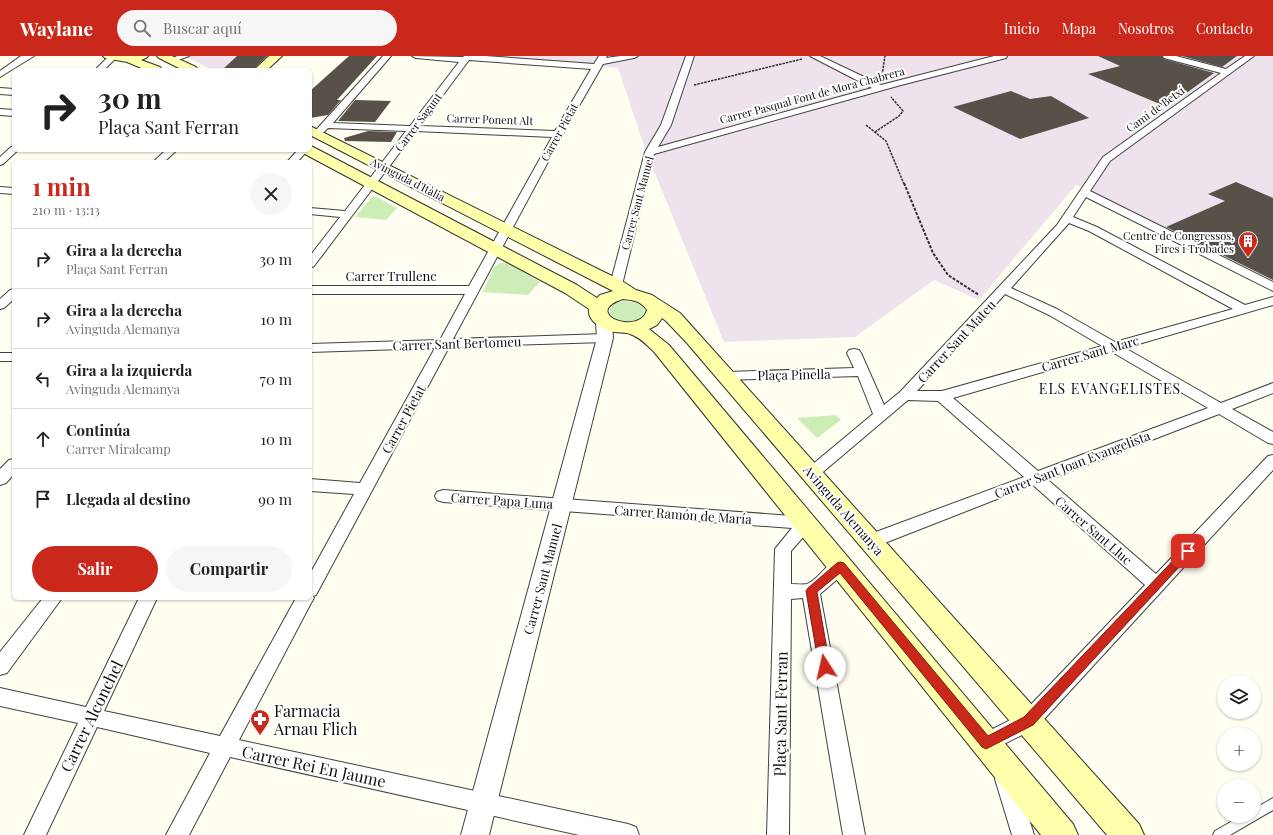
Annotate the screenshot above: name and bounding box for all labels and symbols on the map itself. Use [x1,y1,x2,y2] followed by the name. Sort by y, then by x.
[718,63,907,127] street label: Carrer Pasqual Font de Mora Chabrera
[1123,83,1187,135] street label: Camí de Betxí
[391,90,445,154] street label: Carrer Sagunt
[537,100,581,164] street label: Carrer Pietat
[446,110,534,128] street label: Carrer Ponent Alt
[367,153,448,205] street label: Avinguda d'Itàlia
[617,154,657,252] street label: Carrer Sant Manuel
[1123,228,1234,256] place label: Centre de Congressos, Fires i Trobades
[1237,230,1259,258] building icon: Centre de Congressos, Fires i Trobades
[345,267,437,284] street label: Carrer Trullenc
[913,296,999,386] street label: Carrer Sant Mateu
[1039,331,1141,375] street label: Carrer Sant Marc
[392,332,522,354] street label: Carrer Sant Bertomeu
[757,365,831,383] street label: Plaça Pinella
[1039,379,1181,398] district label: ELS EVANGELISTES
[377,381,429,456] street label: Carrer Pietat
[992,426,1153,502] street label: Carrer Sant Joan Evangelista
[800,461,888,559] street label: Avinguda Alemanya
[450,488,554,512] street label: Carrer Papa Luna
[1052,492,1136,568] street label: Carrer Sant Lluc
[614,501,753,527] street label: Carrer Ramón de María
[519,521,565,636] street label: Carrer Sant Manuel
[1171,534,1205,568] pin
[804,646,846,688] position arrow
[768,651,792,777] street label: Plaça Sant Ferran
[55,656,127,775] street label: Carrer Alconchel
[273,700,358,739] place label: Farmacia Arnau Flich
[249,708,271,736] pharmacy icon: Farmacia Arnau Flich
[240,740,388,792] street label: Carrer Rei En Jaume

